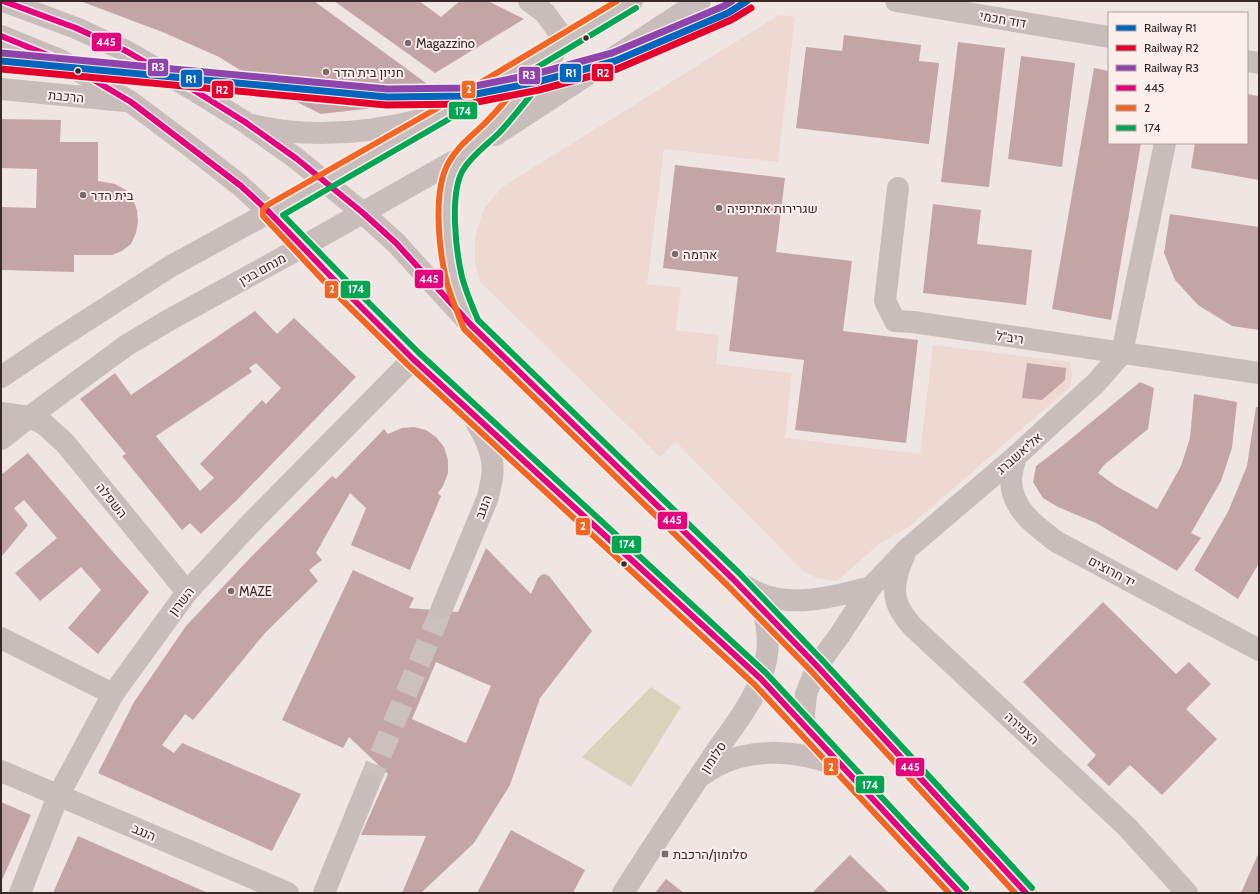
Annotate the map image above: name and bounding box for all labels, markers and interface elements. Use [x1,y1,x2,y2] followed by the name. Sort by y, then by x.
[978,7,1028,31] street label: דוד חכמי
[1108,12,1248,144] legend
[1144,20,1196,35] text: Railway R1
[91,32,122,52] line badge: 445
[581,33,591,43] unlabelled marker
[96,35,116,49] text: 445
[416,35,475,51] place label: Magazzino
[403,38,413,48] marker: Magazzino
[1144,40,1199,55] text: Railway R2
[147,58,169,77] line badge: R3
[152,60,164,74] text: R3
[1144,60,1199,75] text: Railway R3
[559,63,582,83] line badge: R1
[591,63,614,82] line badge: R2
[334,64,404,80] place label: חניון בית הדר
[73,66,83,76] unlabelled marker
[518,66,541,85] line badge: R3
[566,66,576,80] text: R1
[597,66,610,80] text: R2
[321,67,331,77] marker: חניון בית הדר
[523,68,535,82] text: R3
[180,69,203,88] line badge: R1
[186,72,196,86] text: R1
[211,80,234,99] line badge: R2
[461,80,476,99] line badge: 2
[1144,80,1164,95] text: 445
[466,82,472,96] text: 2
[216,83,229,97] text: R2
[47,86,85,106] street label: הרכבת
[1144,100,1150,115] text: 2
[448,101,478,120] line badge: 174
[455,104,471,118] text: 174
[1144,120,1161,135] text: 174
[91,187,134,203] place label: בית הדר
[78,190,88,200] marker: בית הדר
[727,200,818,216] place label: שגרירות אתיופיה
[714,203,724,213] marker: שגרירות אתיופיה
[683,246,717,262] place label: ארומה
[670,249,680,259] marker: ארומה
[236,250,288,288] street label: מנחם בגין
[414,269,444,289] line badge: 445
[419,272,439,286] text: 445
[324,280,339,299] line badge: 2
[340,280,371,299] line badge: 174
[329,282,335,296] text: 2
[348,282,364,296] text: 174
[995,327,1025,347] street label: ריב"ל
[993,429,1045,477] street label: אליאשברג
[93,479,131,521] street label: השפלה
[471,493,495,521] street label: הנגב
[657,511,688,530] line badge: 445
[662,513,682,527] text: 445
[575,517,591,536] line badge: 2
[580,519,586,533] text: 2
[611,535,642,554] line badge: 174
[619,537,635,551] text: 174
[1086,552,1138,590] street label: יד חרוצים
[619,559,629,569] unlabelled marker
[165,583,197,619] street label: השרון
[239,583,272,599] place label: MAZE
[226,586,236,596] marker: MAZE
[1002,708,1042,748] street label: הצפירה
[697,738,729,776] street label: סלומון
[823,757,839,776] line badge: 2
[895,757,925,777] line badge: 445
[828,760,834,774] text: 2
[900,760,920,774] text: 445
[855,775,885,794] line badge: 174
[862,778,878,792] text: 174
[130,820,158,844] street label: הנגב
[673,846,748,862] place label: סלומון/הרכבת
[660,849,670,859] marker: סלומון/הרכבת

